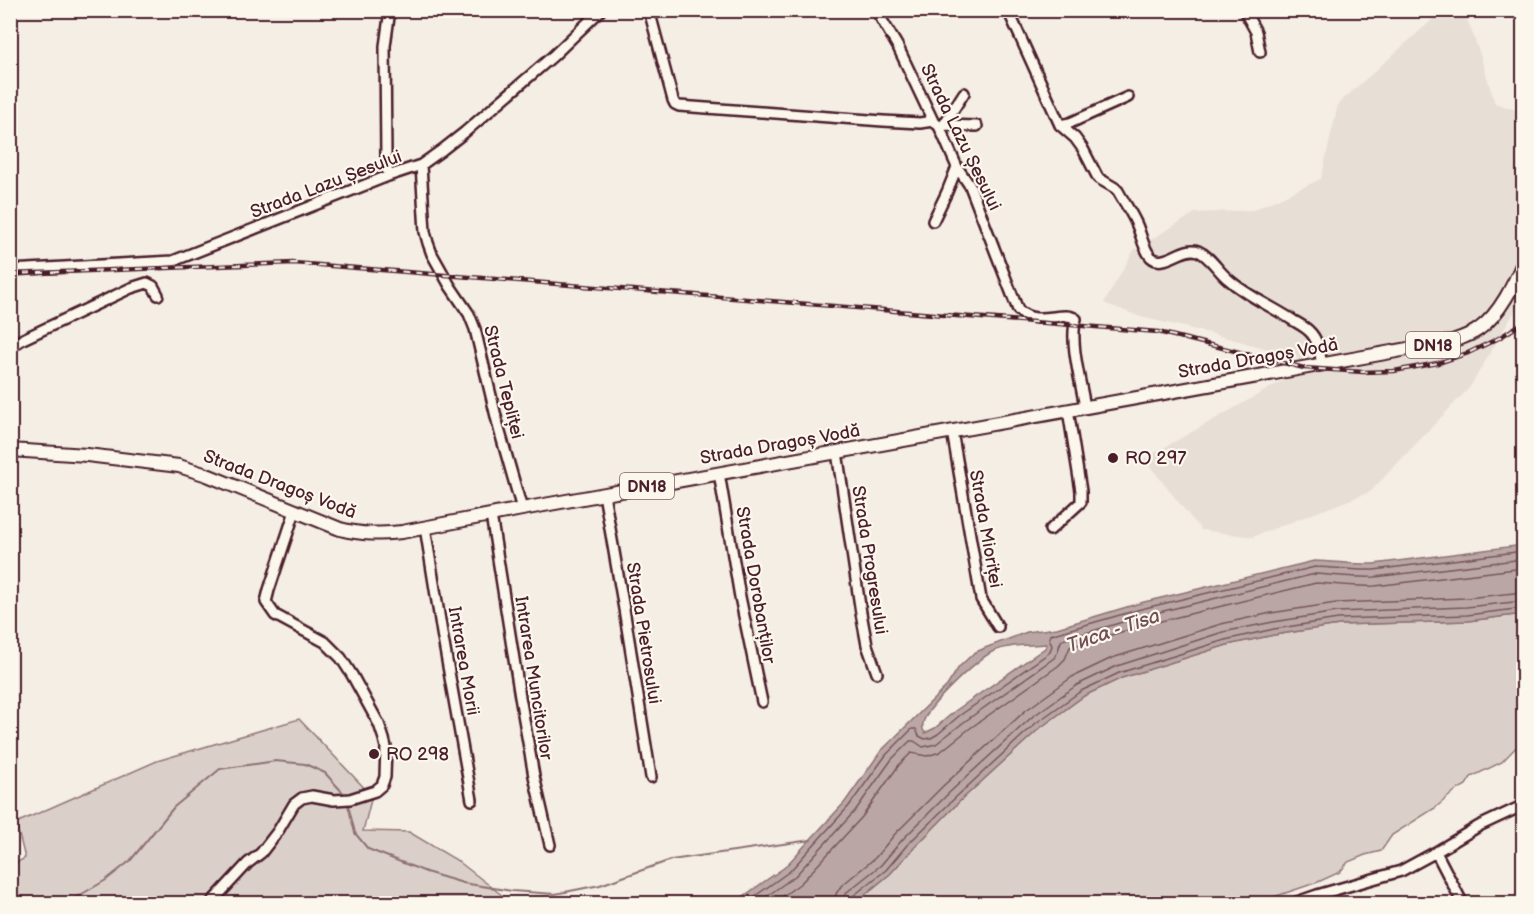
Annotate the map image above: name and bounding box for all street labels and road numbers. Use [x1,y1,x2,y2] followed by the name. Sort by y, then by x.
[916,61,1005,214] street label: Strada Lazu Șesului
[248,146,405,223] street label: Strada Lazu Șesului
[479,323,528,441] street label: Strada Tepliței
[1406,332,1460,358] road number: DN18
[1177,334,1340,383] street label: Strada Dragoș Vodă
[699,420,862,469] street label: Strada Dragoș Vodă
[200,446,359,523] street label: Strada Dragoș Vodă
[965,469,1006,590] street label: Strada Mioriței
[620,473,674,499] road number: DN18
[847,484,892,636] street label: Strada Progresului
[731,505,780,666] street label: Strada Dorobanților
[622,561,665,706] street label: Strada Pietrosului
[510,595,557,762] street label: Intrarea Muncitorilor
[444,605,483,717] street label: Intrarea Morii

